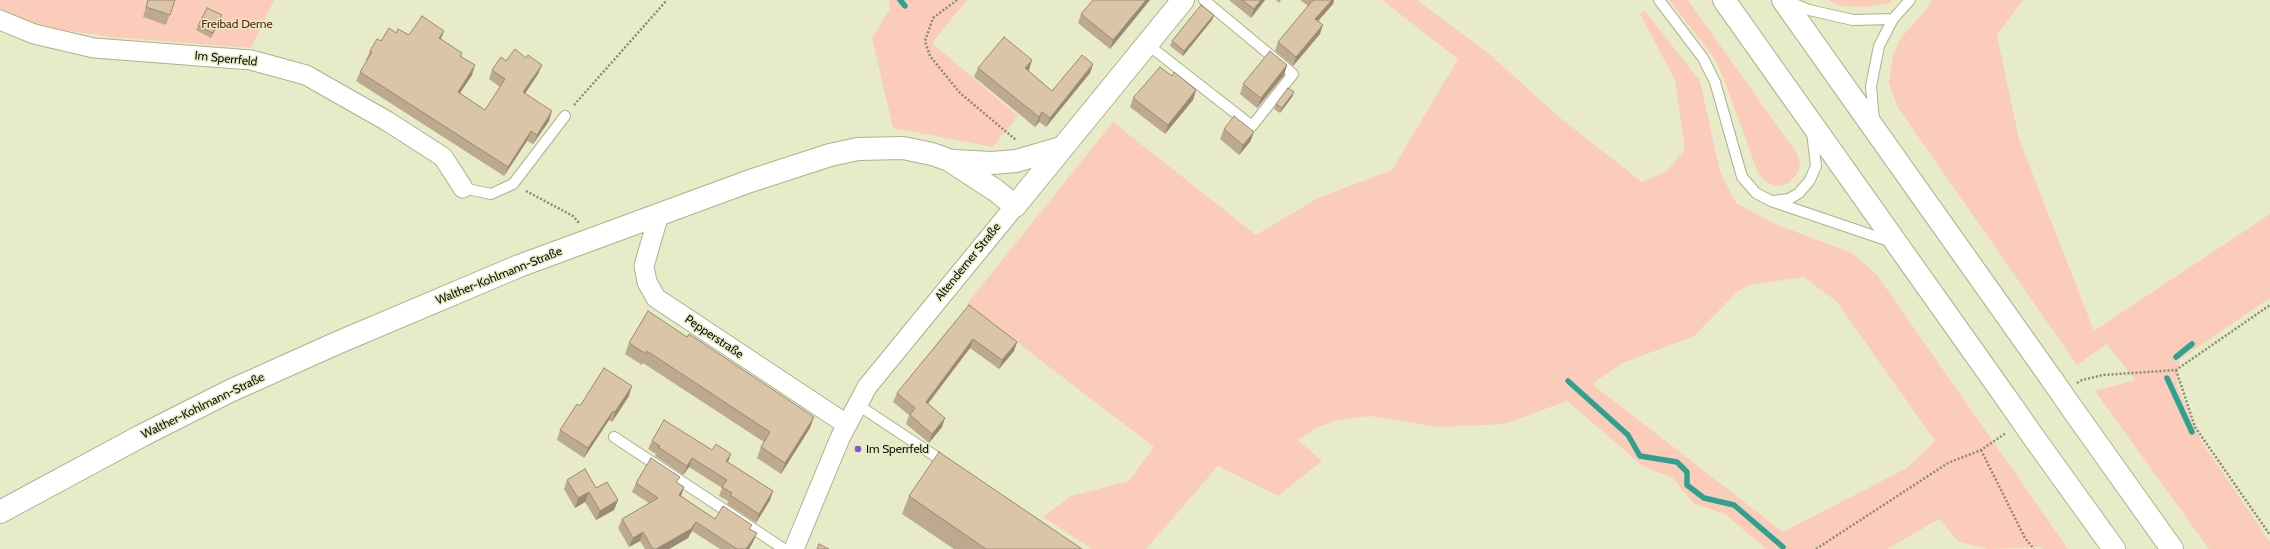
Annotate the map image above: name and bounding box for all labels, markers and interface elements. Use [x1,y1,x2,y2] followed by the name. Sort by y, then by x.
[201,17,273,31] park label: Freibad Derne
[194,49,258,69] street label: Im Sperrfeld
[932,220,1004,304] street label: Altenderner Straße
[434,244,564,308] street label: Walther-Kohlmann-Straße
[682,312,746,362] street label: Pepperstraße
[139,370,267,442] street label: Walther-Kohlmann-Straße
[866,442,929,456] place label: Im Sperrfeld
[853,444,863,454] marker: Im Sperrfeld

